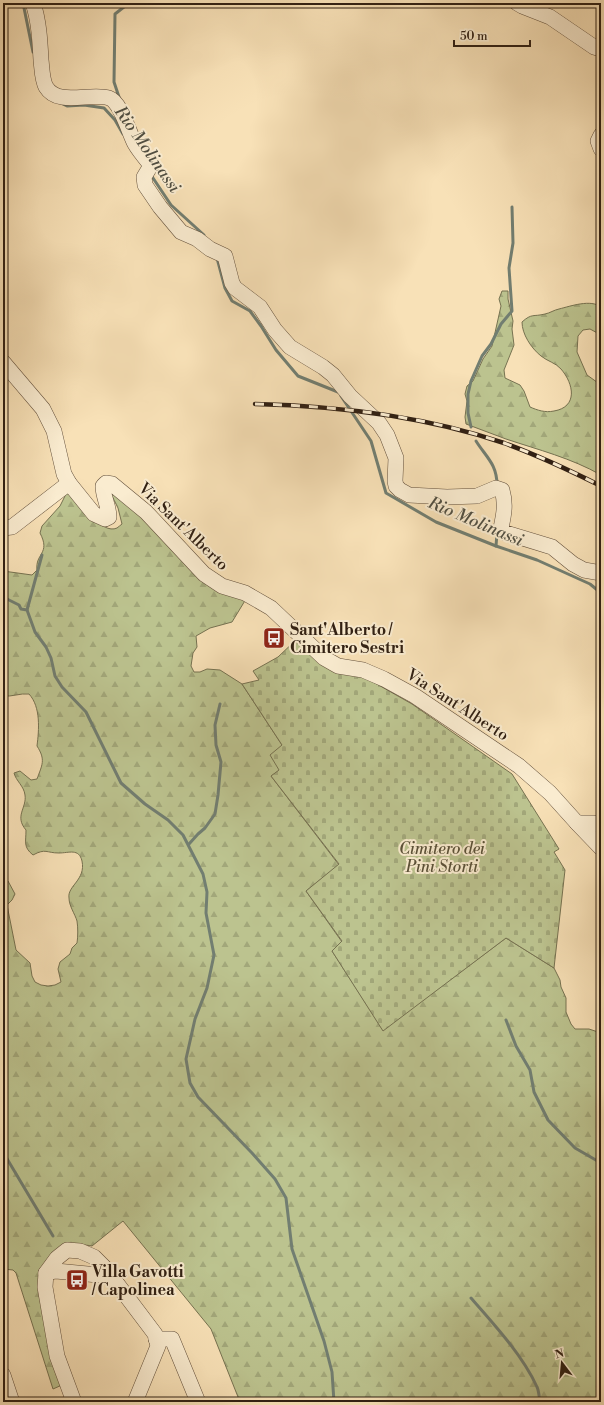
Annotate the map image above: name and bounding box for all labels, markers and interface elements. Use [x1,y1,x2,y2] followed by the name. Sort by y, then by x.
[454,22,530,48] scale bar
[460,29,488,44] text: 50 m
[109,101,186,198] water label: Rio Molinassi
[133,478,233,575] street label: Via Sant'Alberto
[424,492,527,552] water label: Rio Molinassi
[290,620,404,658] place label: Sant'Alberto / Cimitero Sestri
[261,625,287,651] bus stop icon: Sant'Alberto / Cimitero Sestri
[402,664,512,745] street label: Via Sant'Alberto
[399,839,485,877] park label: Cimitero dei Pini Storti
[91,1262,184,1300] place label: Villa Gavotti / Capolinea
[64,1267,90,1293] bus stop icon: Villa Gavotti / Capolinea
[542,1343,582,1383] north arrow
[553,1346,566,1362] text: N

